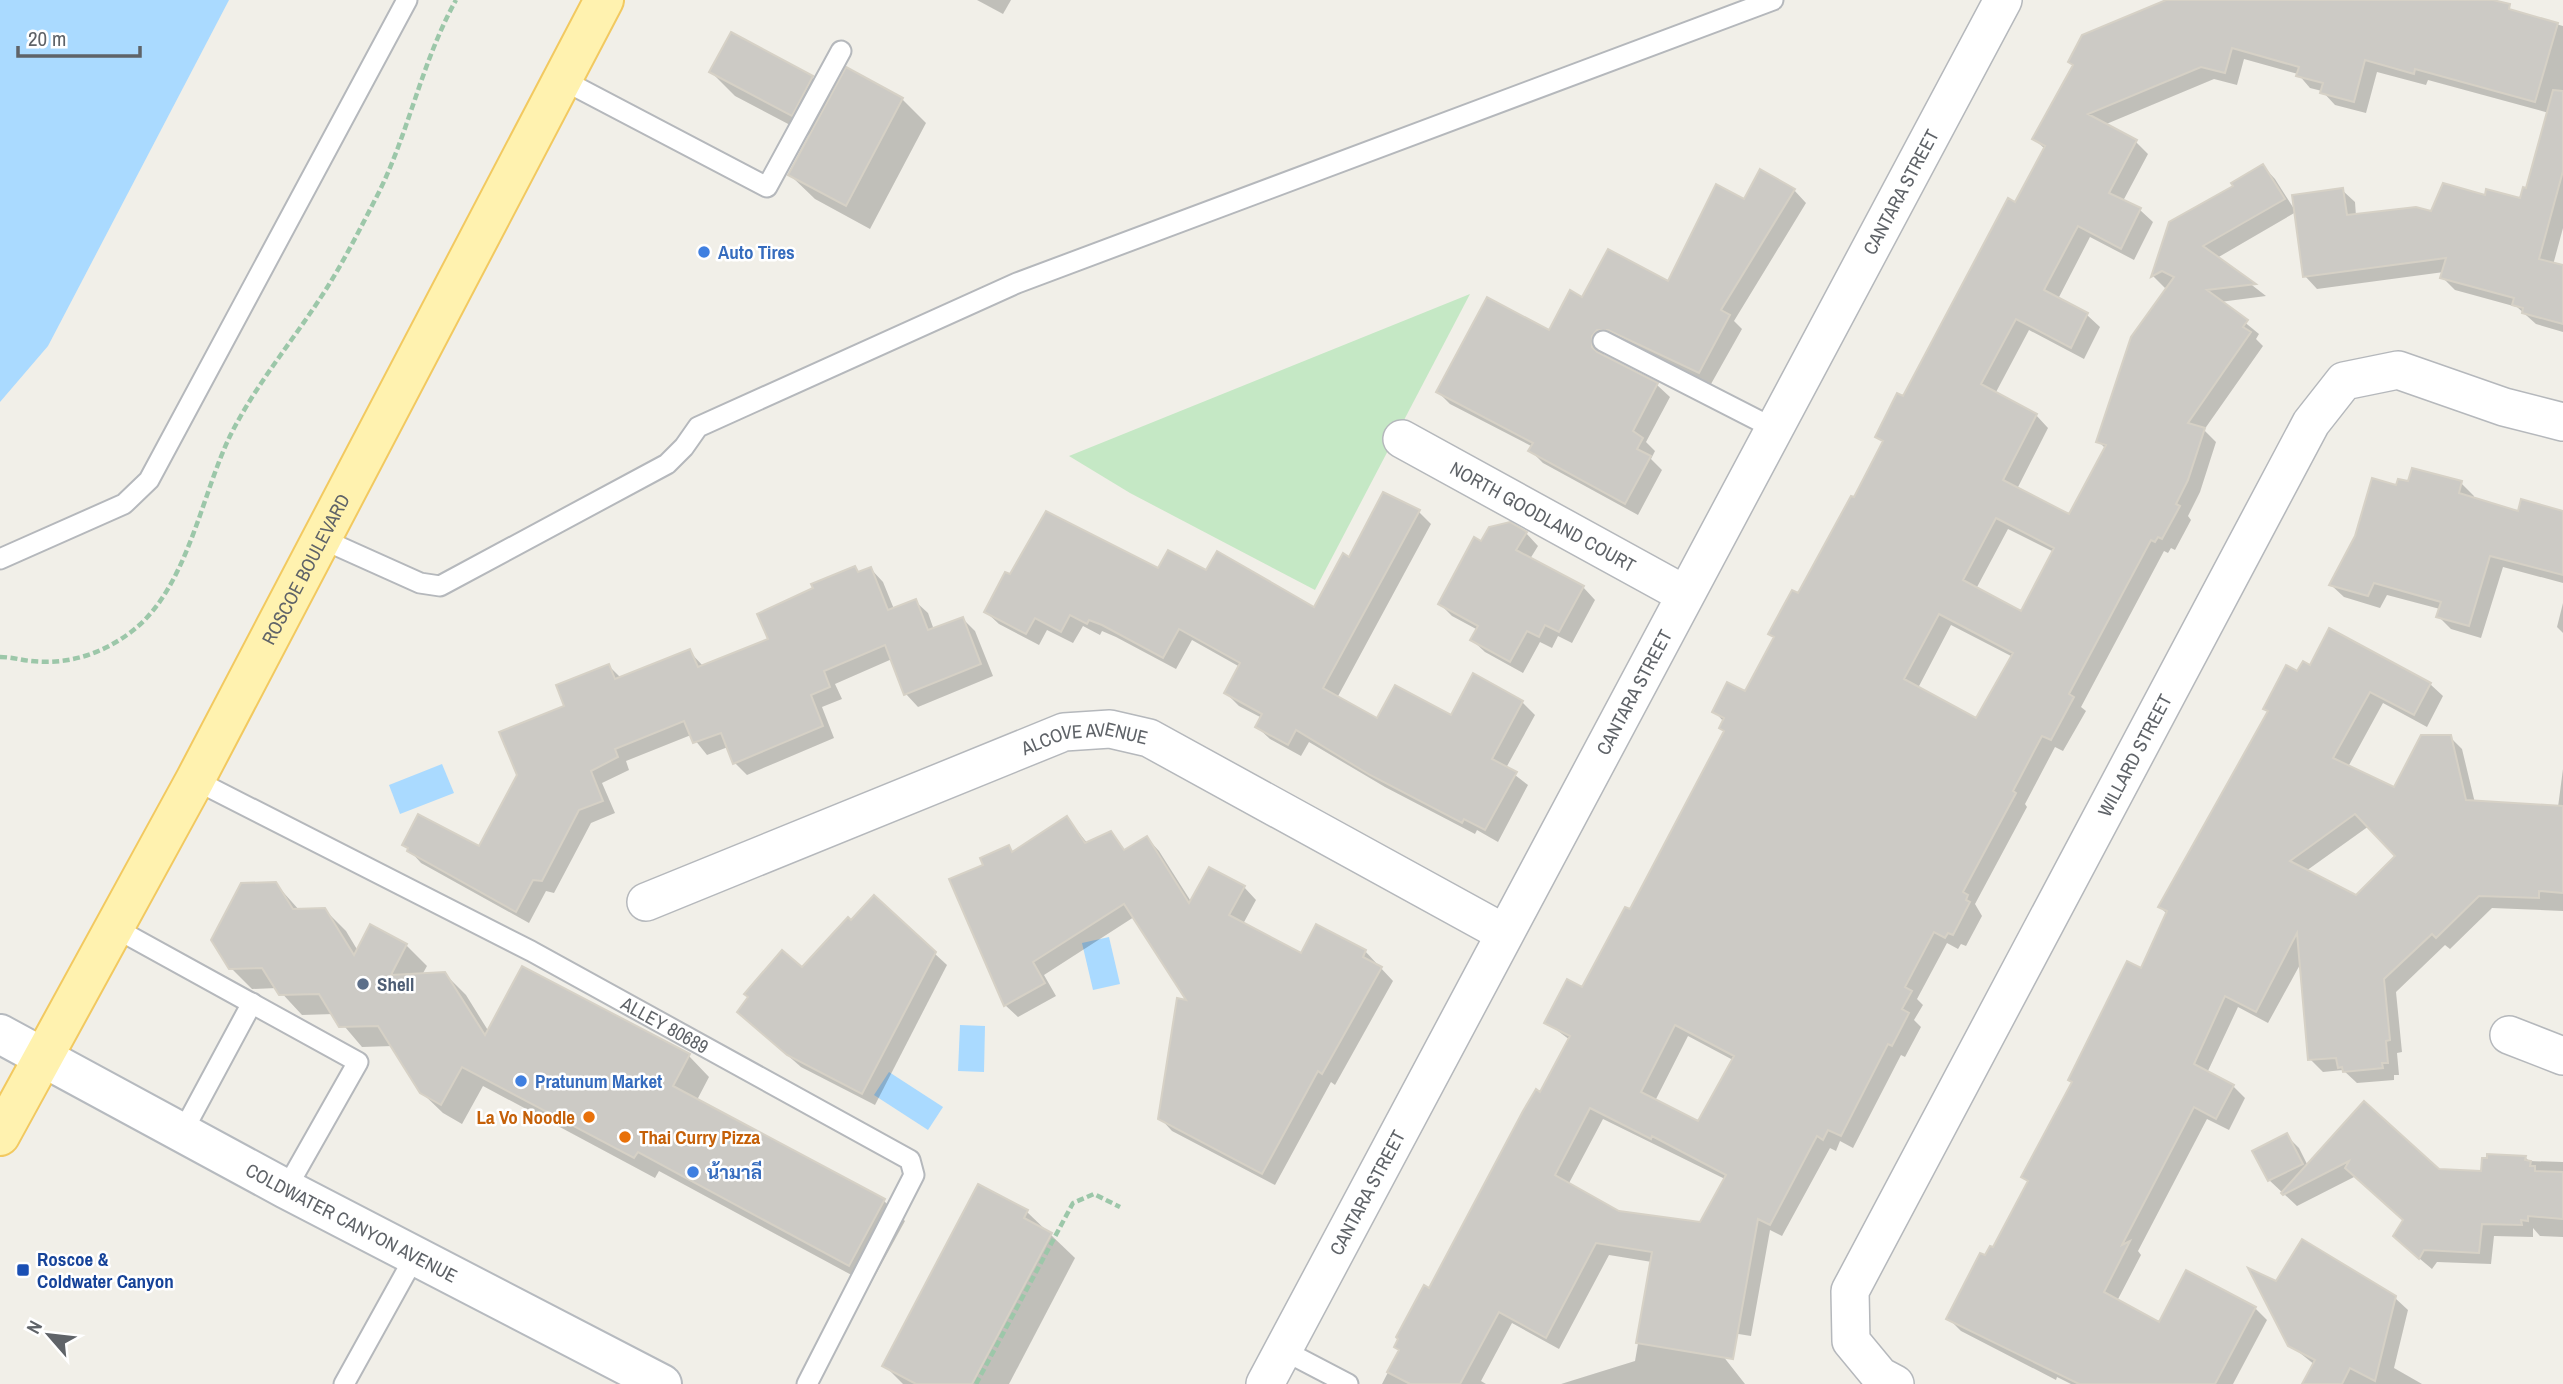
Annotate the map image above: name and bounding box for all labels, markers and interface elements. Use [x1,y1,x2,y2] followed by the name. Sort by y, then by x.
[18,14,140,58] scale bar
[28,24,66,53] text: 20 m
[1857,124,1945,259] street label: CANTARA STREET
[718,239,795,265] place label: Auto Tires
[696,244,712,260] marker: Auto Tires
[1446,455,1641,578] street label: NORTH GOODLAND COURT
[255,489,356,649] street label: ROSCOE BOULEVARD
[1590,625,1678,759] street label: CANTARA STREET
[2091,689,2178,821] street label: WILLARD STREET
[1016,715,1150,761] street label: ALCOVE AVENUE
[377,971,414,997] place label: Shell
[355,976,371,992] marker: Shell
[616,990,713,1059] street label: ALLEY 80689
[535,1068,662,1094] place label: Pratunum Market
[513,1073,529,1089] marker: Pratunum Market
[477,1104,575,1130] place label: La Vo Noodle
[581,1109,597,1125] marker: La Vo Noodle
[639,1124,761,1150] place label: Thai Curry Pizza
[1323,1125,1411,1260] street label: CANTARA STREET
[617,1129,633,1145] marker: Thai Curry Pizza
[241,1157,462,1289] street label: COLDWATER CANYON AVENUE
[707,1159,762,1185] place label: น้ามาลี
[685,1164,701,1180] marker: น้ามาลี
[37,1246,174,1294] place label: Roscoe & Coldwater Canyon
[15,1262,31,1278] marker: Roscoe & Coldwater Canyon
[14,1300,84,1370] north arrow
[20,1316,48,1338] text: N

